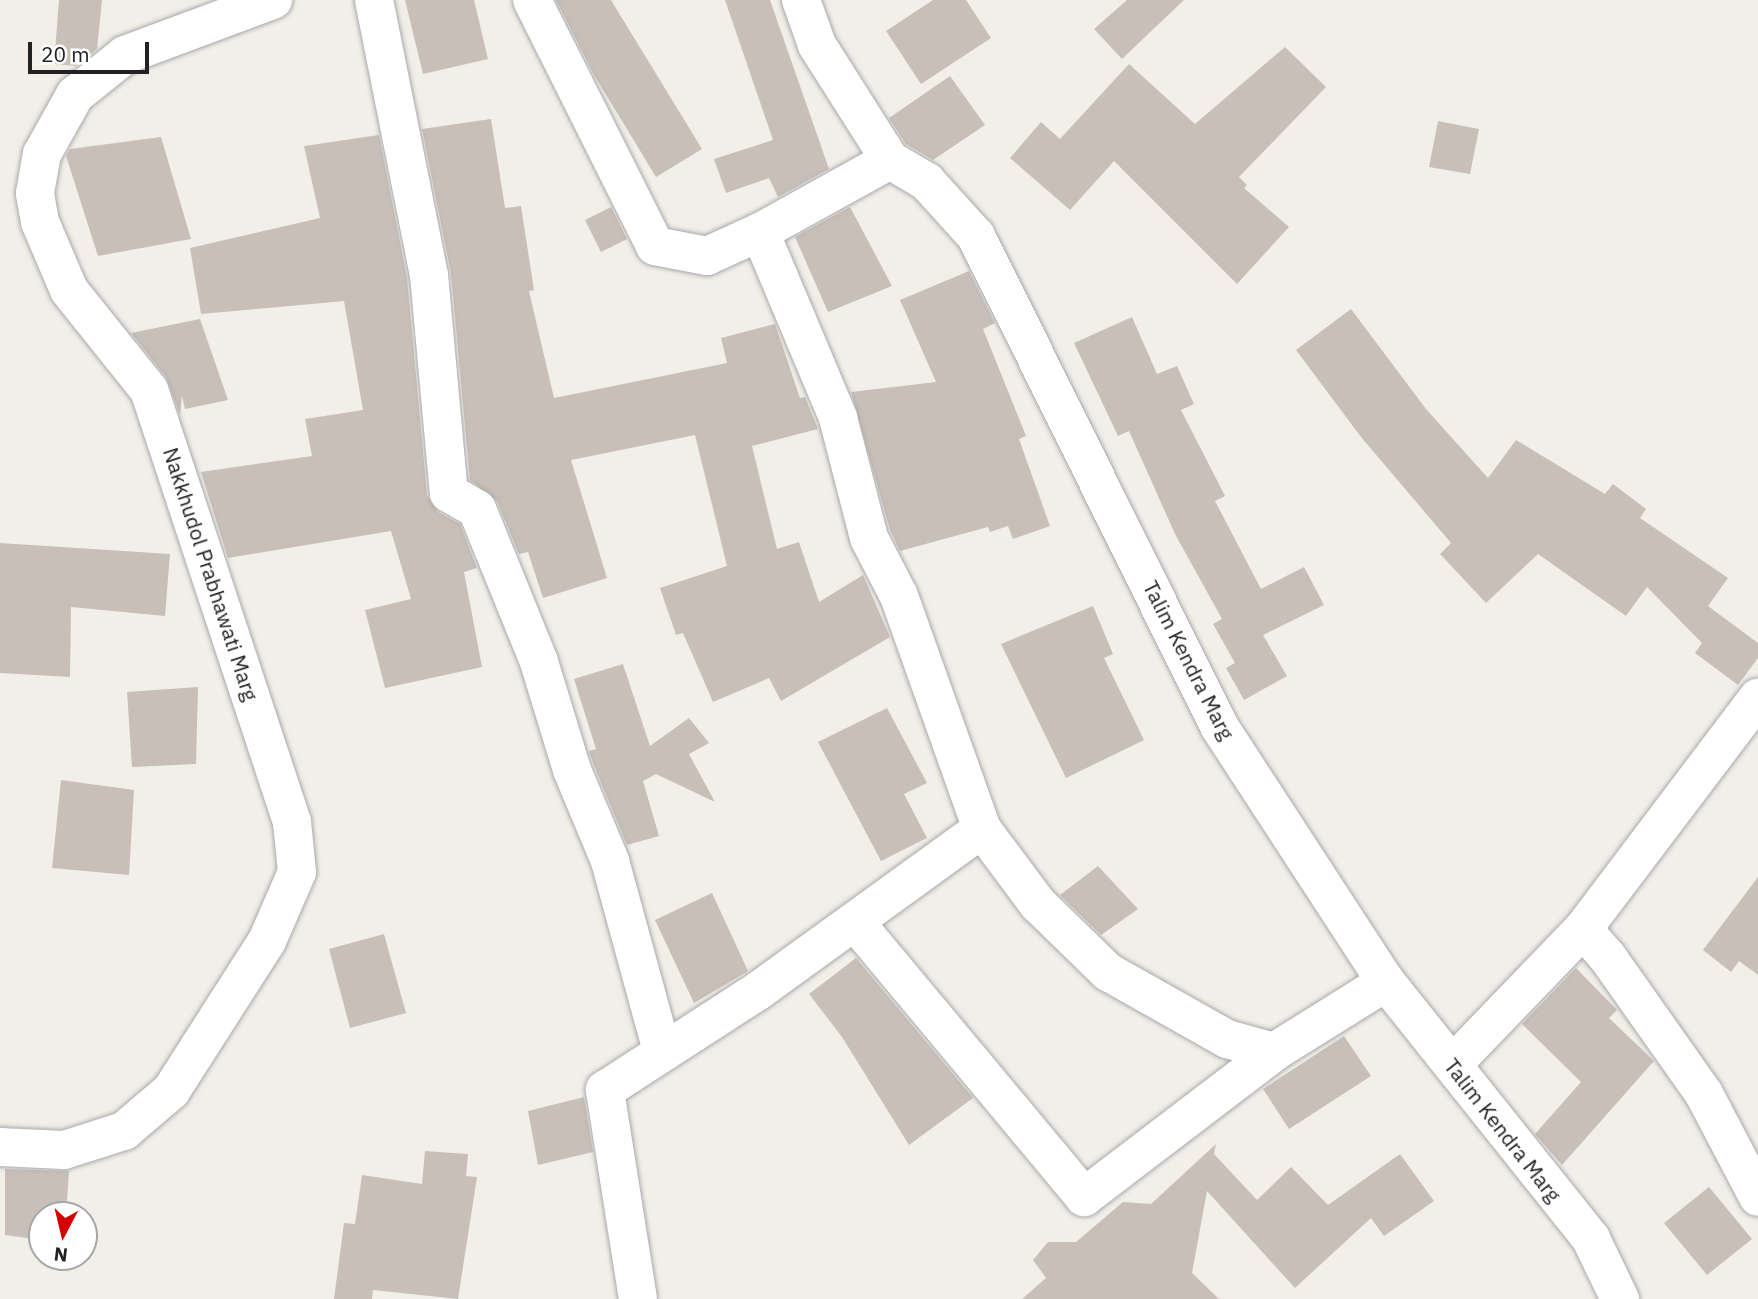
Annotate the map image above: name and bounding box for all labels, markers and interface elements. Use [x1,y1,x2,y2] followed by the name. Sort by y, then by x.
[32,28,152,72] scale bar
[41,40,90,68] text: 20 m
[158,444,264,704] street label: Nakkhudol Prabhawati Marg
[1138,576,1240,744] street label: Talim Kendra Marg
[1439,1053,1567,1207] street label: Talim Kendra Marg
[28,1201,98,1271] north arrow
[52,1242,69,1268] text: N

